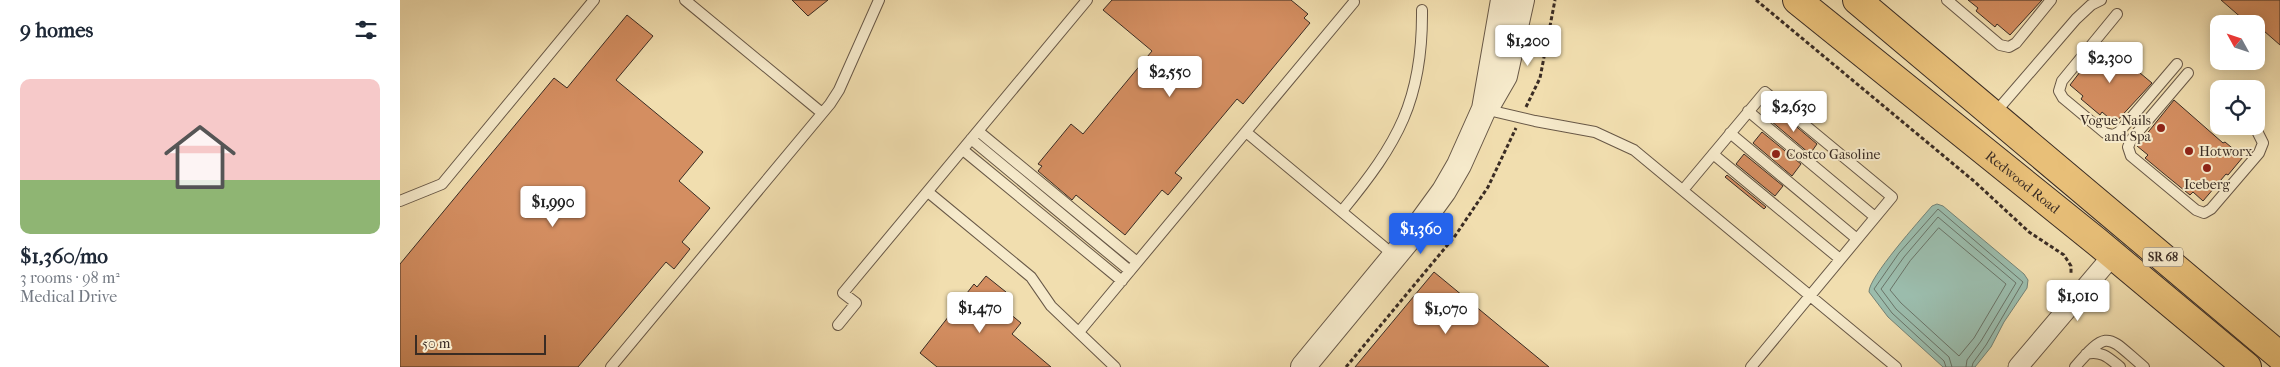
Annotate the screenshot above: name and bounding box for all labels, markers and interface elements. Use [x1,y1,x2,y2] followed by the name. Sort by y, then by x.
[2210,15,2265,70] north arrow
[2210,15,2265,135] map controls
[352,16,380,44] icon: filters
[20,18,93,42] text: 9 homes
[1487,24,1569,67] pin: $1,200
[1506,31,1550,50] text: $1,200
[2069,42,2151,84] pin: $2,300
[2088,48,2132,67] text: $2,300
[1129,56,1211,98] pin: $2,550
[1149,62,1191,81] text: $2,550
[2210,80,2265,135] button: locate
[1753,90,1835,133] pin: $2,630
[1772,97,1816,116] text: $2,630
[155,112,245,202] icon: home
[2079,112,2152,145] place label: Vogue Nails and Spa
[2155,122,2167,134] marker: Vogue Nails and Spa
[2199,143,2253,160] place label: Hotworx
[2183,145,2195,157] marker: Hotworx
[1786,146,1881,163] place label: Costco Gasoline
[1982,147,2064,217] street label: Redwood Road
[1770,148,1782,160] marker: Costco Gasoline
[2201,162,2213,174] marker: Iceberg
[2184,176,2231,193] place label: Iceberg
[512,186,594,228] pin: $1,990
[531,192,575,211] text: $1,990
[1380,212,1462,255] pin: $1,360
[1400,219,1442,238] text: $1,360
[20,244,108,268] text: $1,360/mo
[2143,248,2183,266] road number: SR 68
[20,268,120,287] text: 3 rooms · 98 m²
[2037,280,2119,322] pin: $1,010
[2057,286,2099,305] text: $1,010
[20,287,117,306] text: Medical Drive
[939,292,1021,334] pin: $1,470
[1405,292,1487,335] pin: $1,070
[958,298,1002,317] text: $1,470
[1424,299,1468,318] text: $1,070
[415,332,546,355] scale bar
[422,335,450,352] text: 50 m

